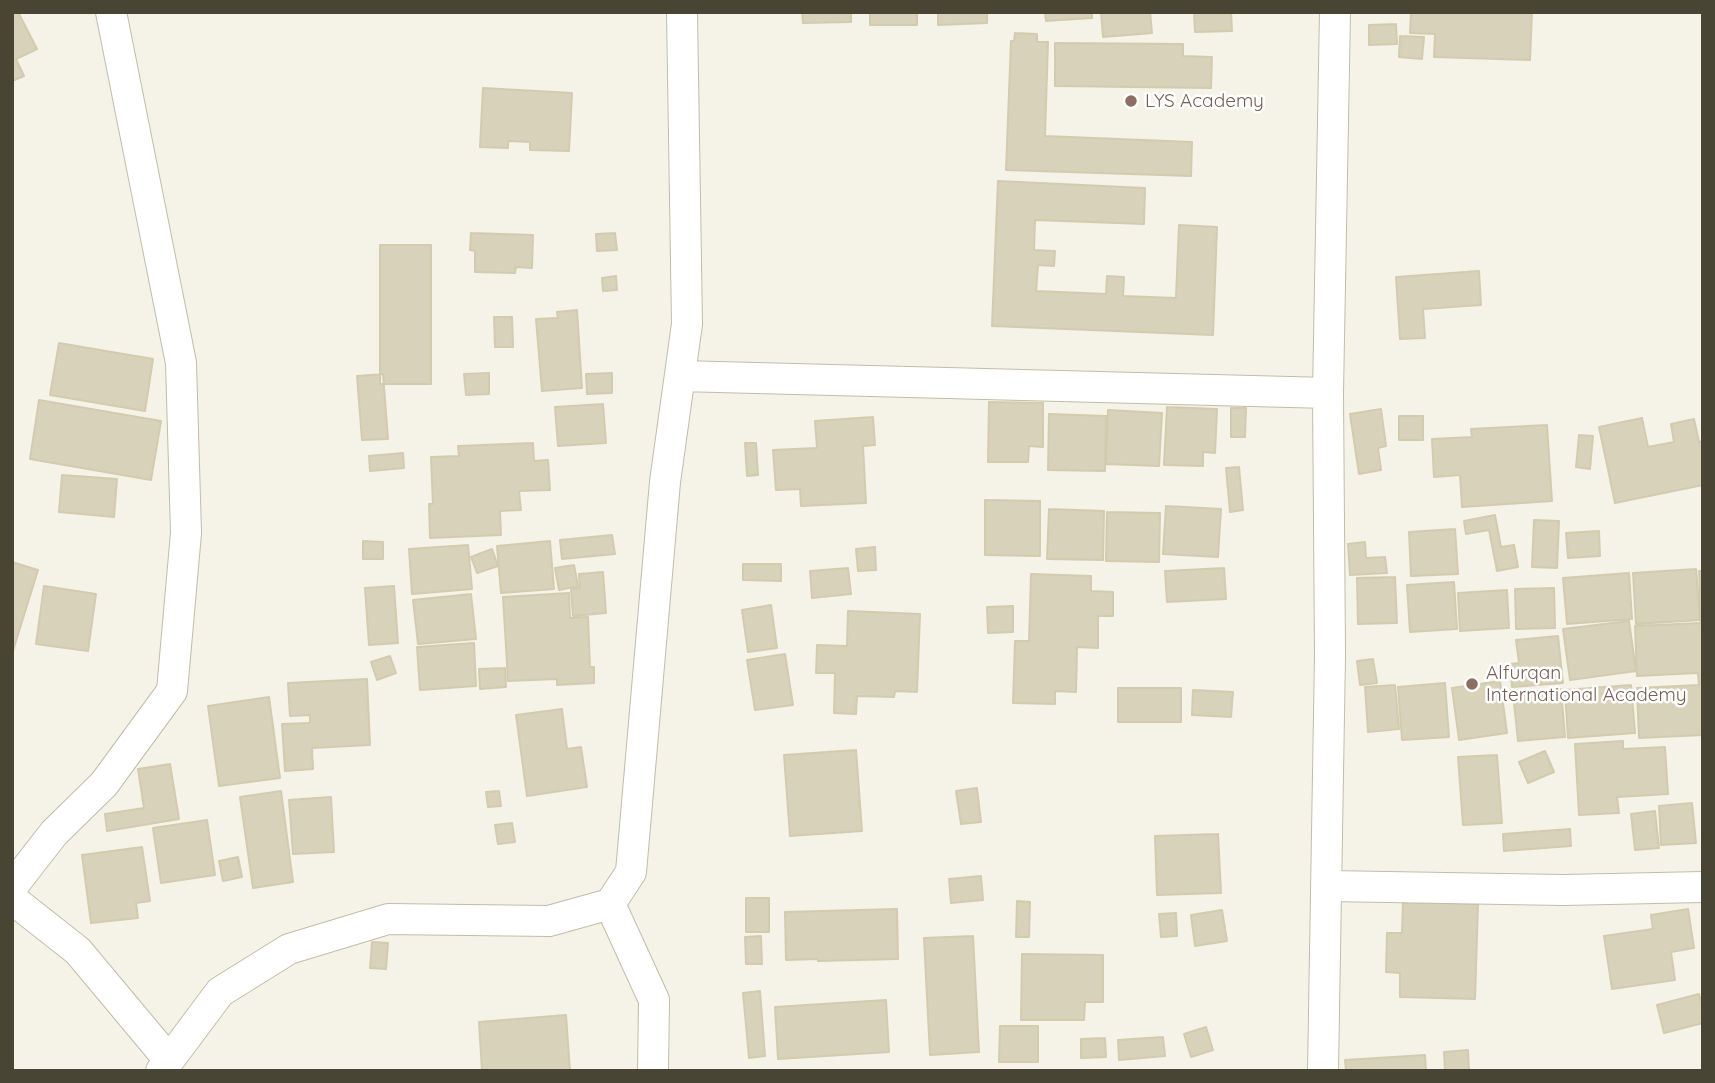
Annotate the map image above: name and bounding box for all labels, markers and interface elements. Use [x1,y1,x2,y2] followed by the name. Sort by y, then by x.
[1145,90,1264,112] place label: LYS Academy
[1123,93,1139,109] marker: LYS Academy
[1486,662,1687,706] place label: Alfurqan International Academy
[1464,676,1480,692] marker: Alfurqan International Academy

